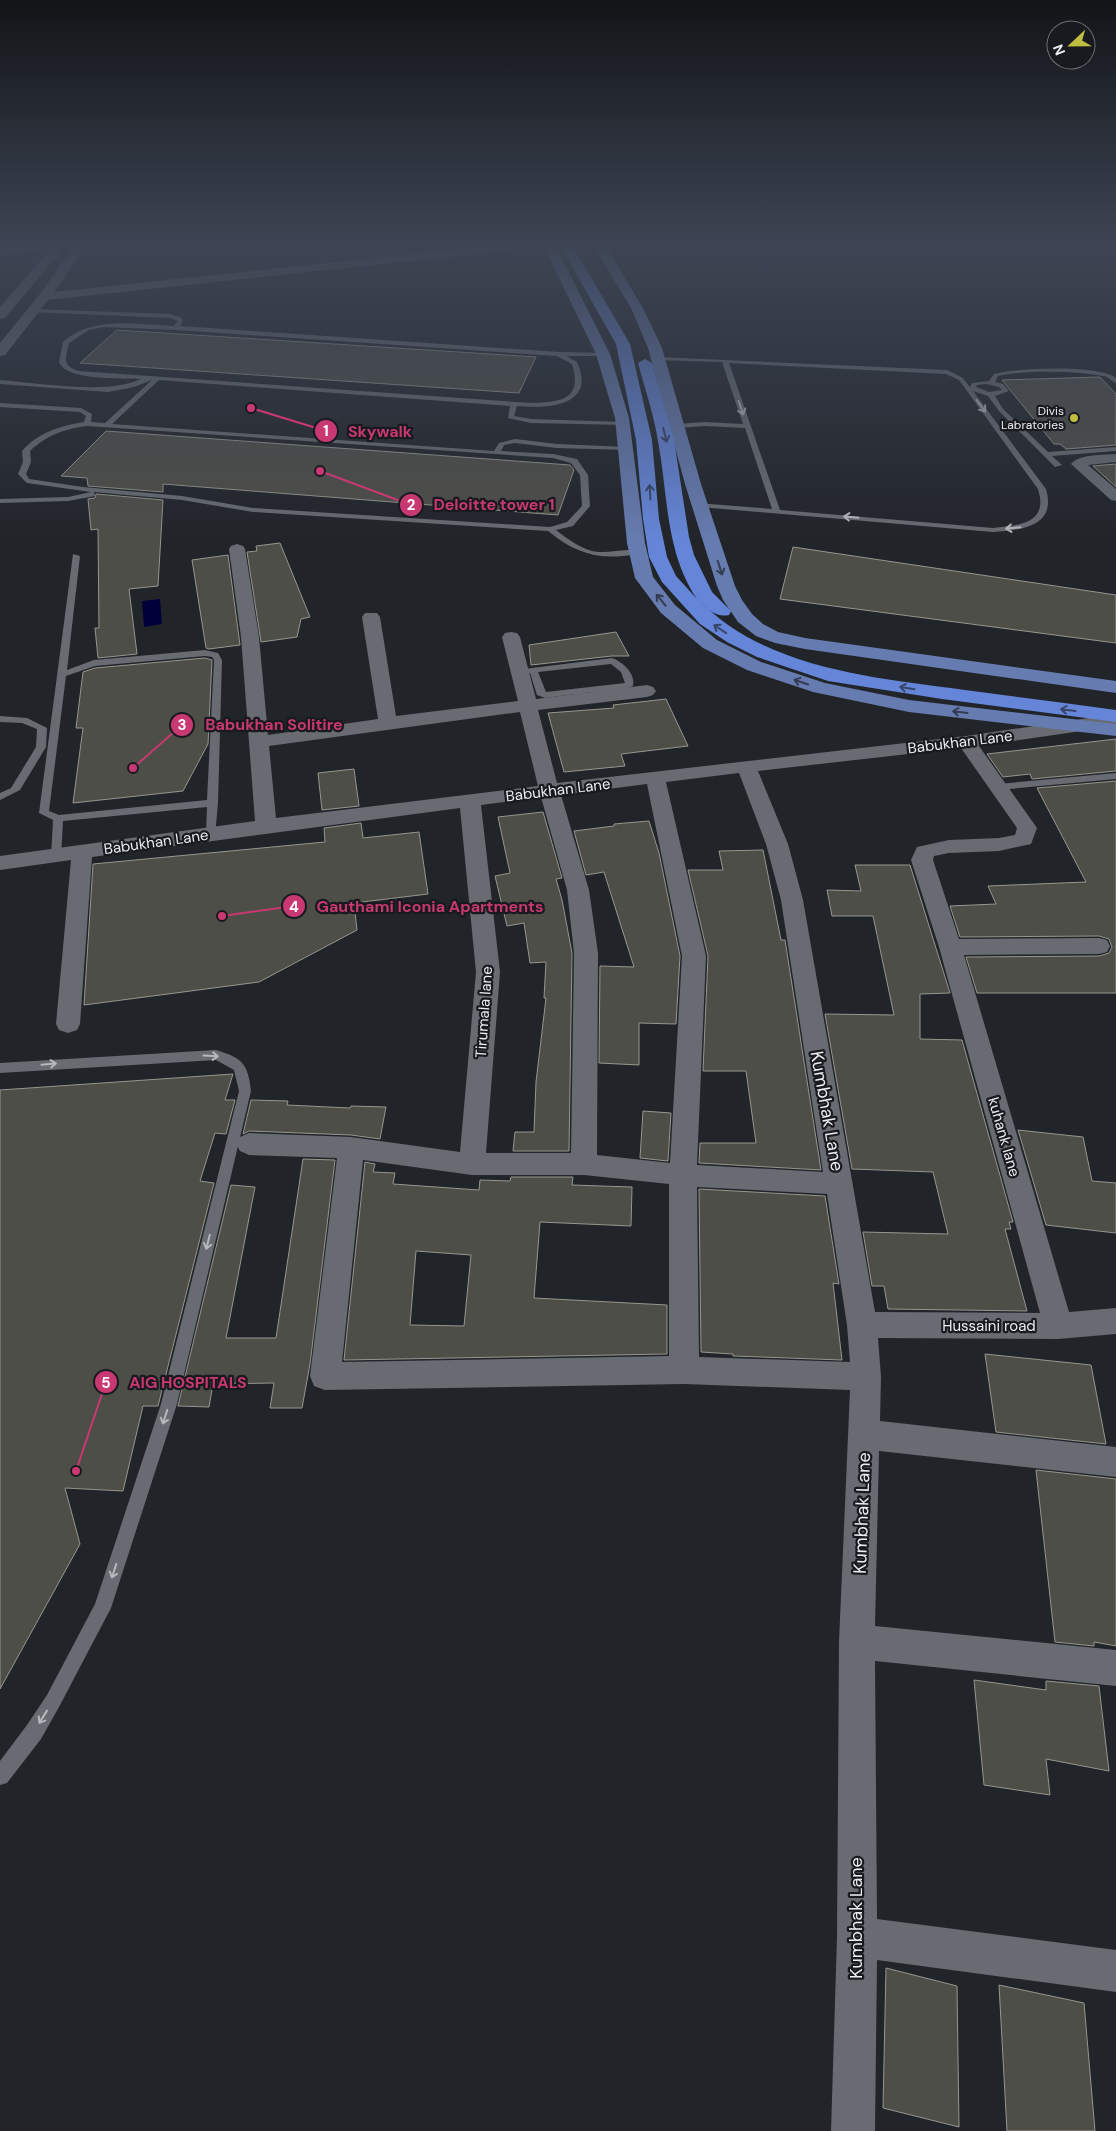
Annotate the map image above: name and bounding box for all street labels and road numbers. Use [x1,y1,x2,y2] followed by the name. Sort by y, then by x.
[907,726,1013,758] street label: Babukhan Lane
[505,774,611,806] street label: Babukhan Lane
[102,825,210,859] street label: Babukhan Lane
[471,966,497,1058] street label: Tirumala lane
[805,1049,849,1173] street label: Kumbhak Lane
[983,1095,1025,1179] street label: kuhank lane
[942,1316,1036,1336] street label: Hussaini road
[848,1452,876,1574] street label: Kumbhak Lane
[844,1857,868,1979] street label: Kumbhak Lane

